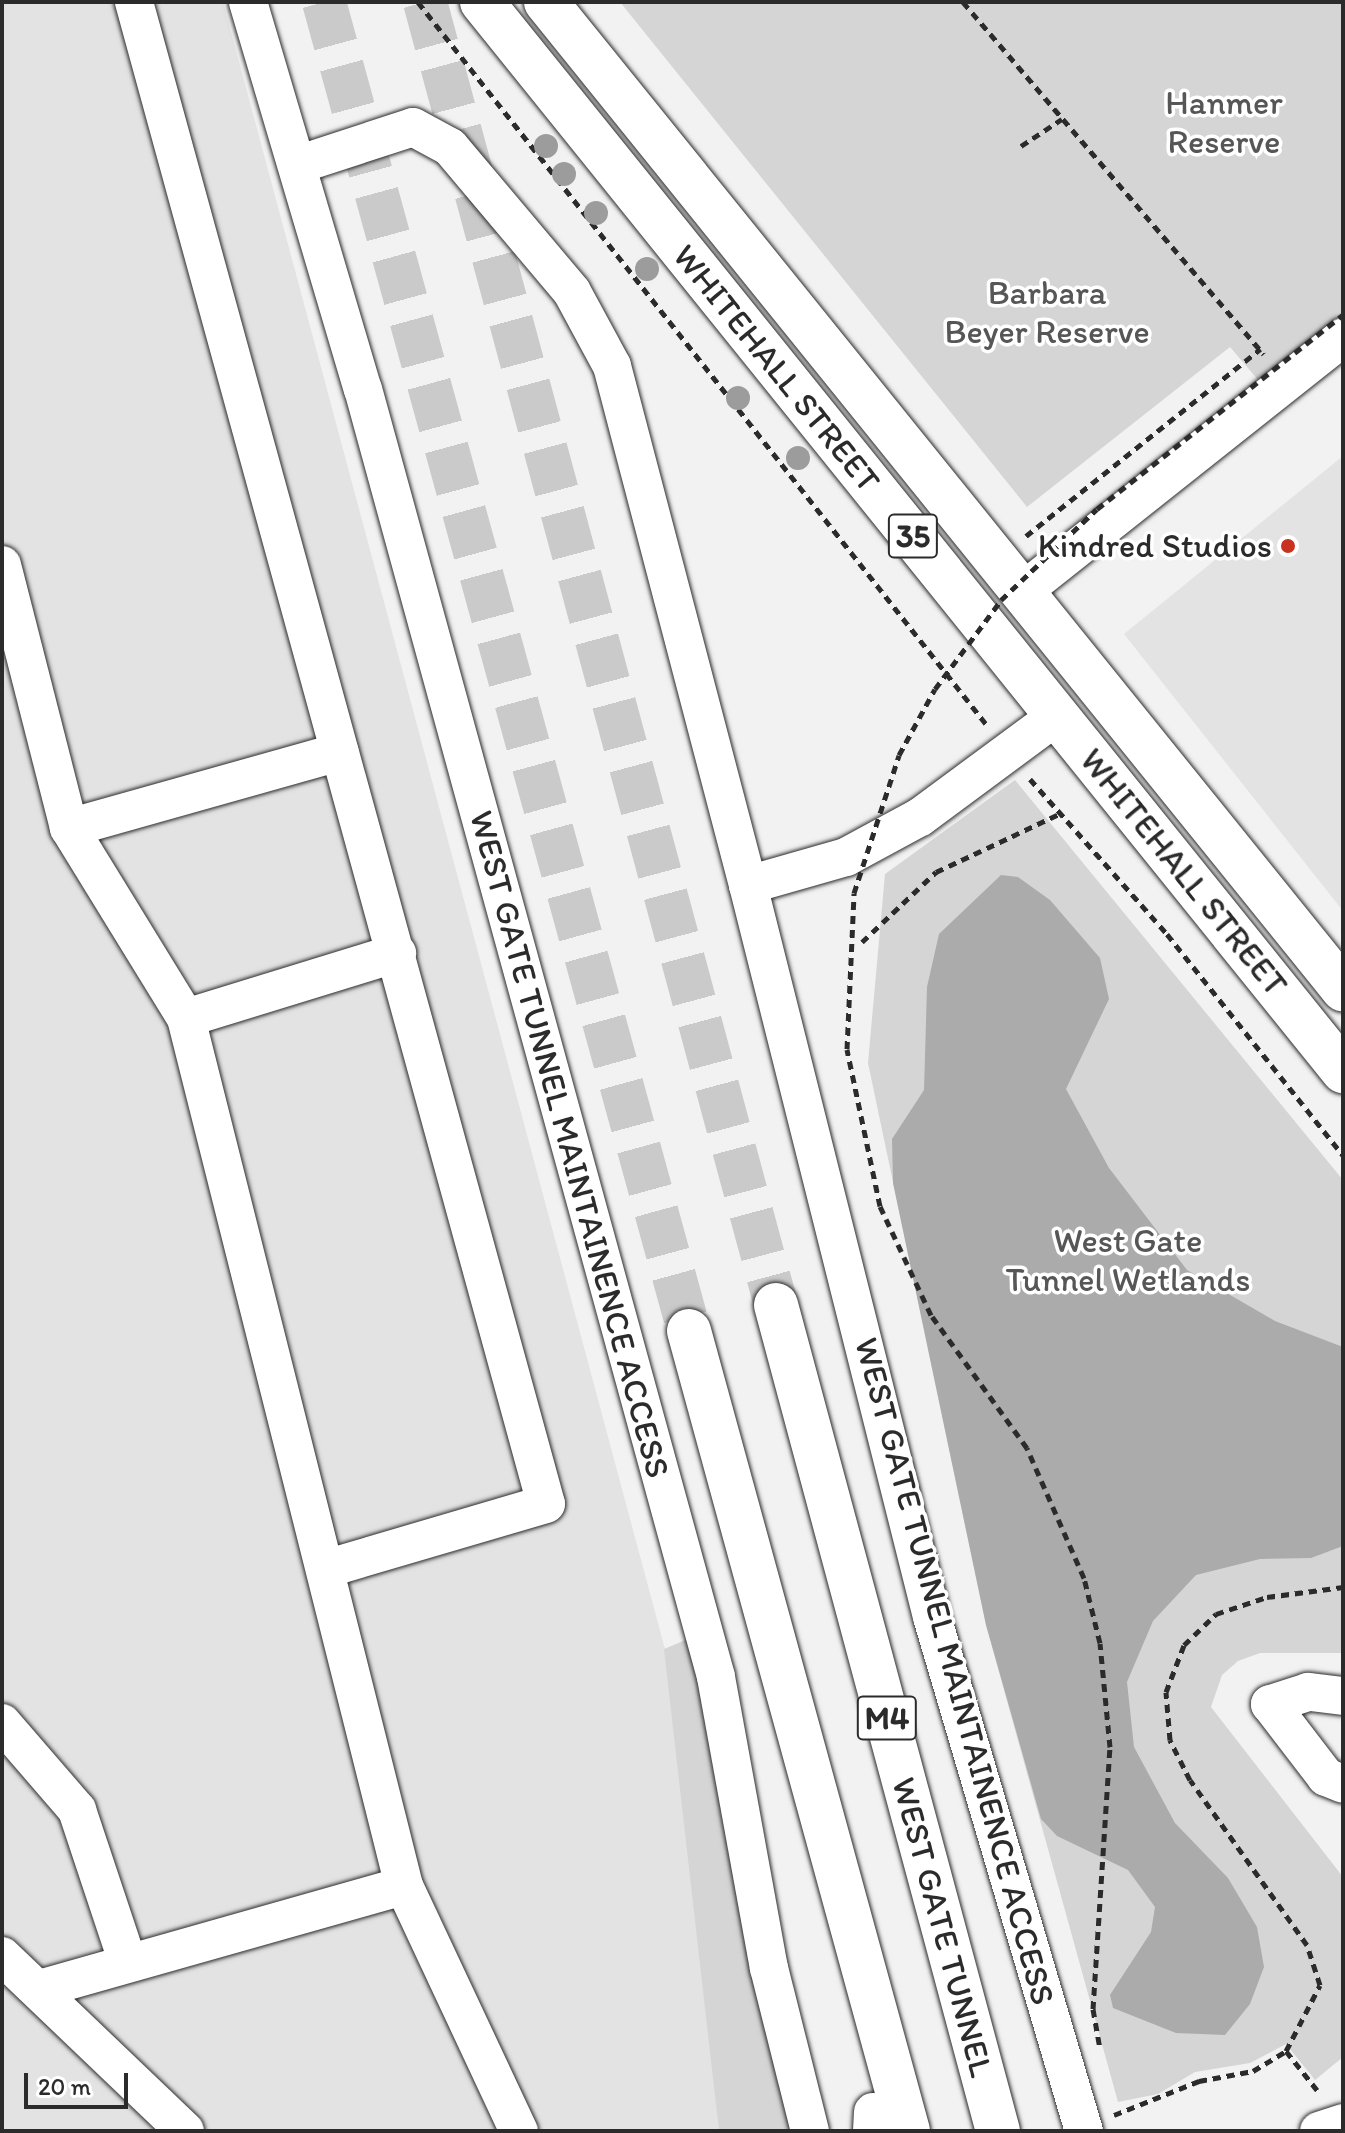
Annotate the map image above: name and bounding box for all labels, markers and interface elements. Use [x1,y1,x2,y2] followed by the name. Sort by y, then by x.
[1165,82,1283,162] park label: Hanmer Reserve
[665,236,889,500] street label: WHITEHALL STREET
[945,272,1149,352] park label: Barbara Beyer Reserve
[887,508,939,564] road number: 35
[1038,526,1272,566] place label: Kindred Studios
[1279,537,1297,555] marker: Kindred Studios
[1072,740,1296,1004] street label: WHITEHALL STREET
[462,808,678,1480] street label: WEST GATE TUNNEL MAINTAINENCE ACCESS
[1007,1220,1249,1300] park label: West Gate Tunnel Wetlands
[847,1335,1063,2007] street label: WEST GATE TUNNEL MAINTAINENCE ACCESS
[855,1690,919,1746] road number: M4
[883,1773,1003,2081] street label: WEST GATE TUNNEL
[28,2057,132,2107] scale bar
[38,2072,91,2101] text: 20 m

